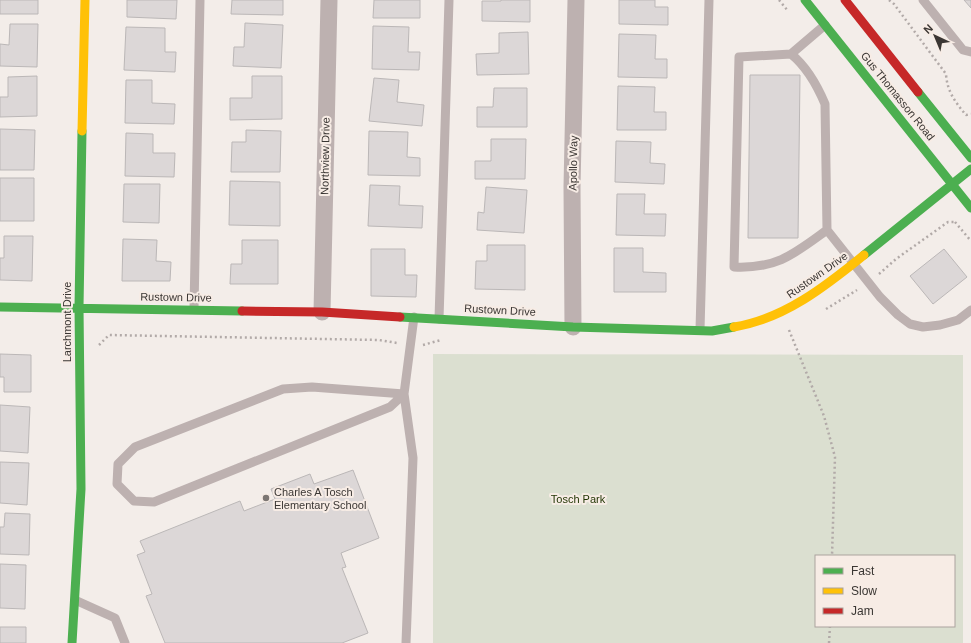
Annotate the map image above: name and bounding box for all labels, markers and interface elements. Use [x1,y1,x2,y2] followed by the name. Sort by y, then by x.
[915,16,955,56] north arrow
[921,22,935,36] text: N
[859,50,937,142] street label: Gus Thomasson Road
[318,117,332,195] street label: Northview Drive
[567,135,579,191] street label: Apollo Way
[784,250,850,300] street label: Rustown Drive
[61,282,73,362] street label: Larchmont Drive
[140,290,212,304] street label: Rustown Drive
[464,302,536,318] street label: Rustown Drive
[274,486,366,511] place label: Charles A Tosch Elementary School
[261,493,271,503] marker: Charles A Tosch Elementary School
[551,493,606,505] park label: Tosch Park
[815,555,955,627] legend
[851,564,875,578] text: Fast
[851,584,877,598] text: Slow
[851,604,874,618] text: Jam

